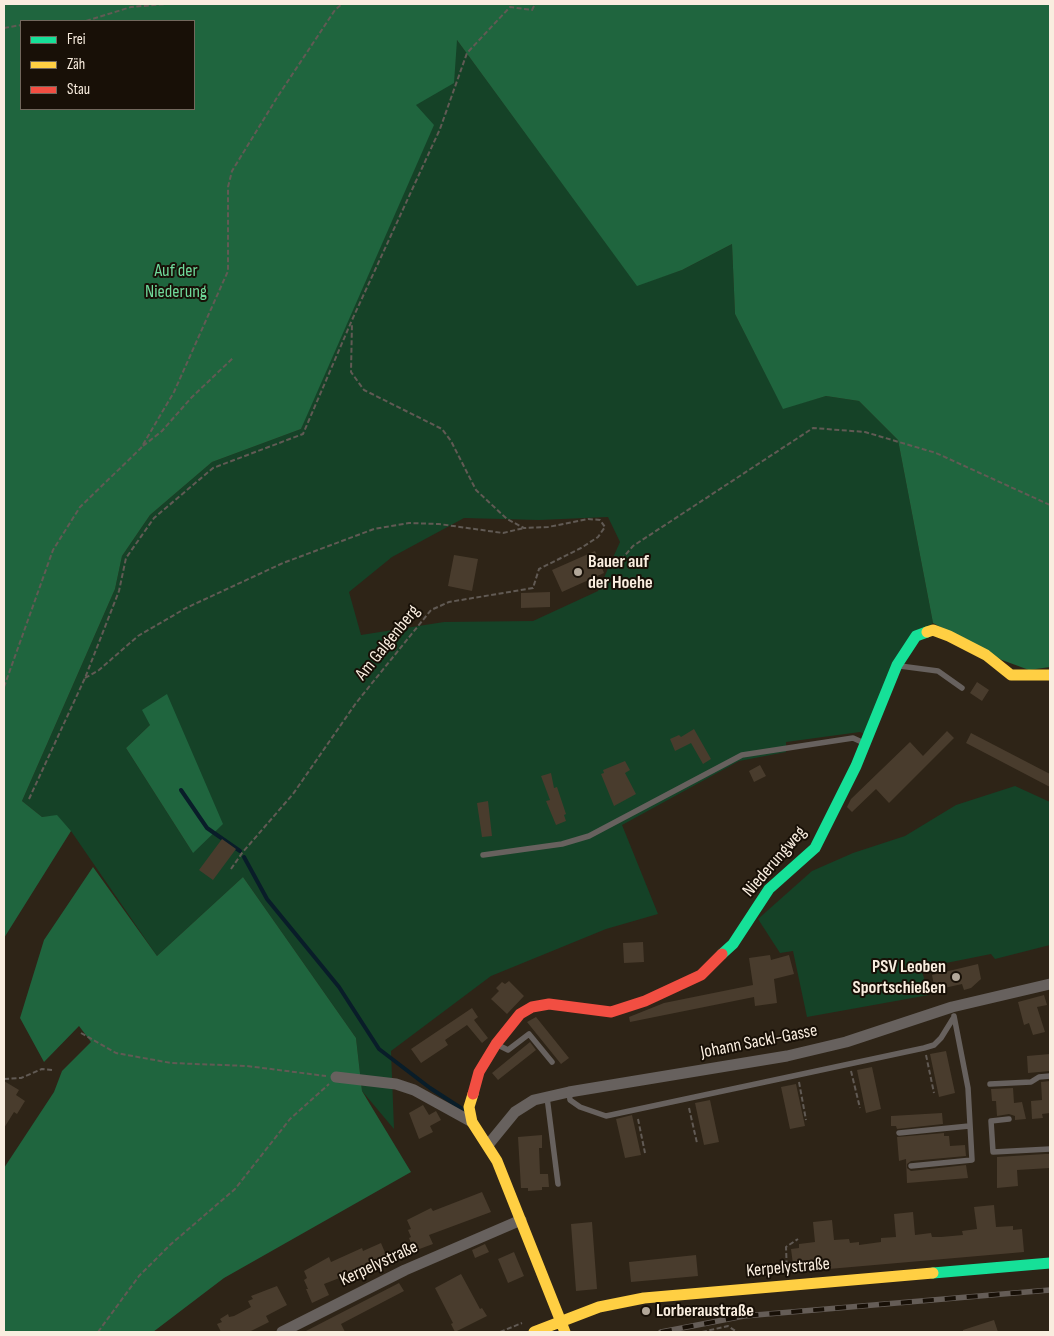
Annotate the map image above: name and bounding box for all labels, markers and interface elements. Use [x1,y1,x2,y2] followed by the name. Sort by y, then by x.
[20,20,195,110] legend
[67,30,86,49] text: Frei
[67,55,85,74] text: Zäh
[67,80,90,99] text: Stau
[145,260,207,302] park label: Auf der Niederung
[588,551,653,594] place label: Bauer auf der Hoehe
[572,566,584,578] marker: Bauer auf der Hoehe
[351,601,425,685] street label: Am Galgenberg
[739,822,811,902] street label: Niederungweg
[853,956,946,999] place label: PSV Leoben Sportschießen
[950,971,962,983] marker: PSV Leoben Sportschießen
[699,1020,819,1064] street label: Johann Sackl-Gasse
[336,1237,422,1291] street label: Kerpelystraße
[745,1254,831,1282] street label: Kerpelystraße
[656,1300,754,1322] place label: Lorberaustraße
[640,1305,652,1317] marker: Lorberaustraße

